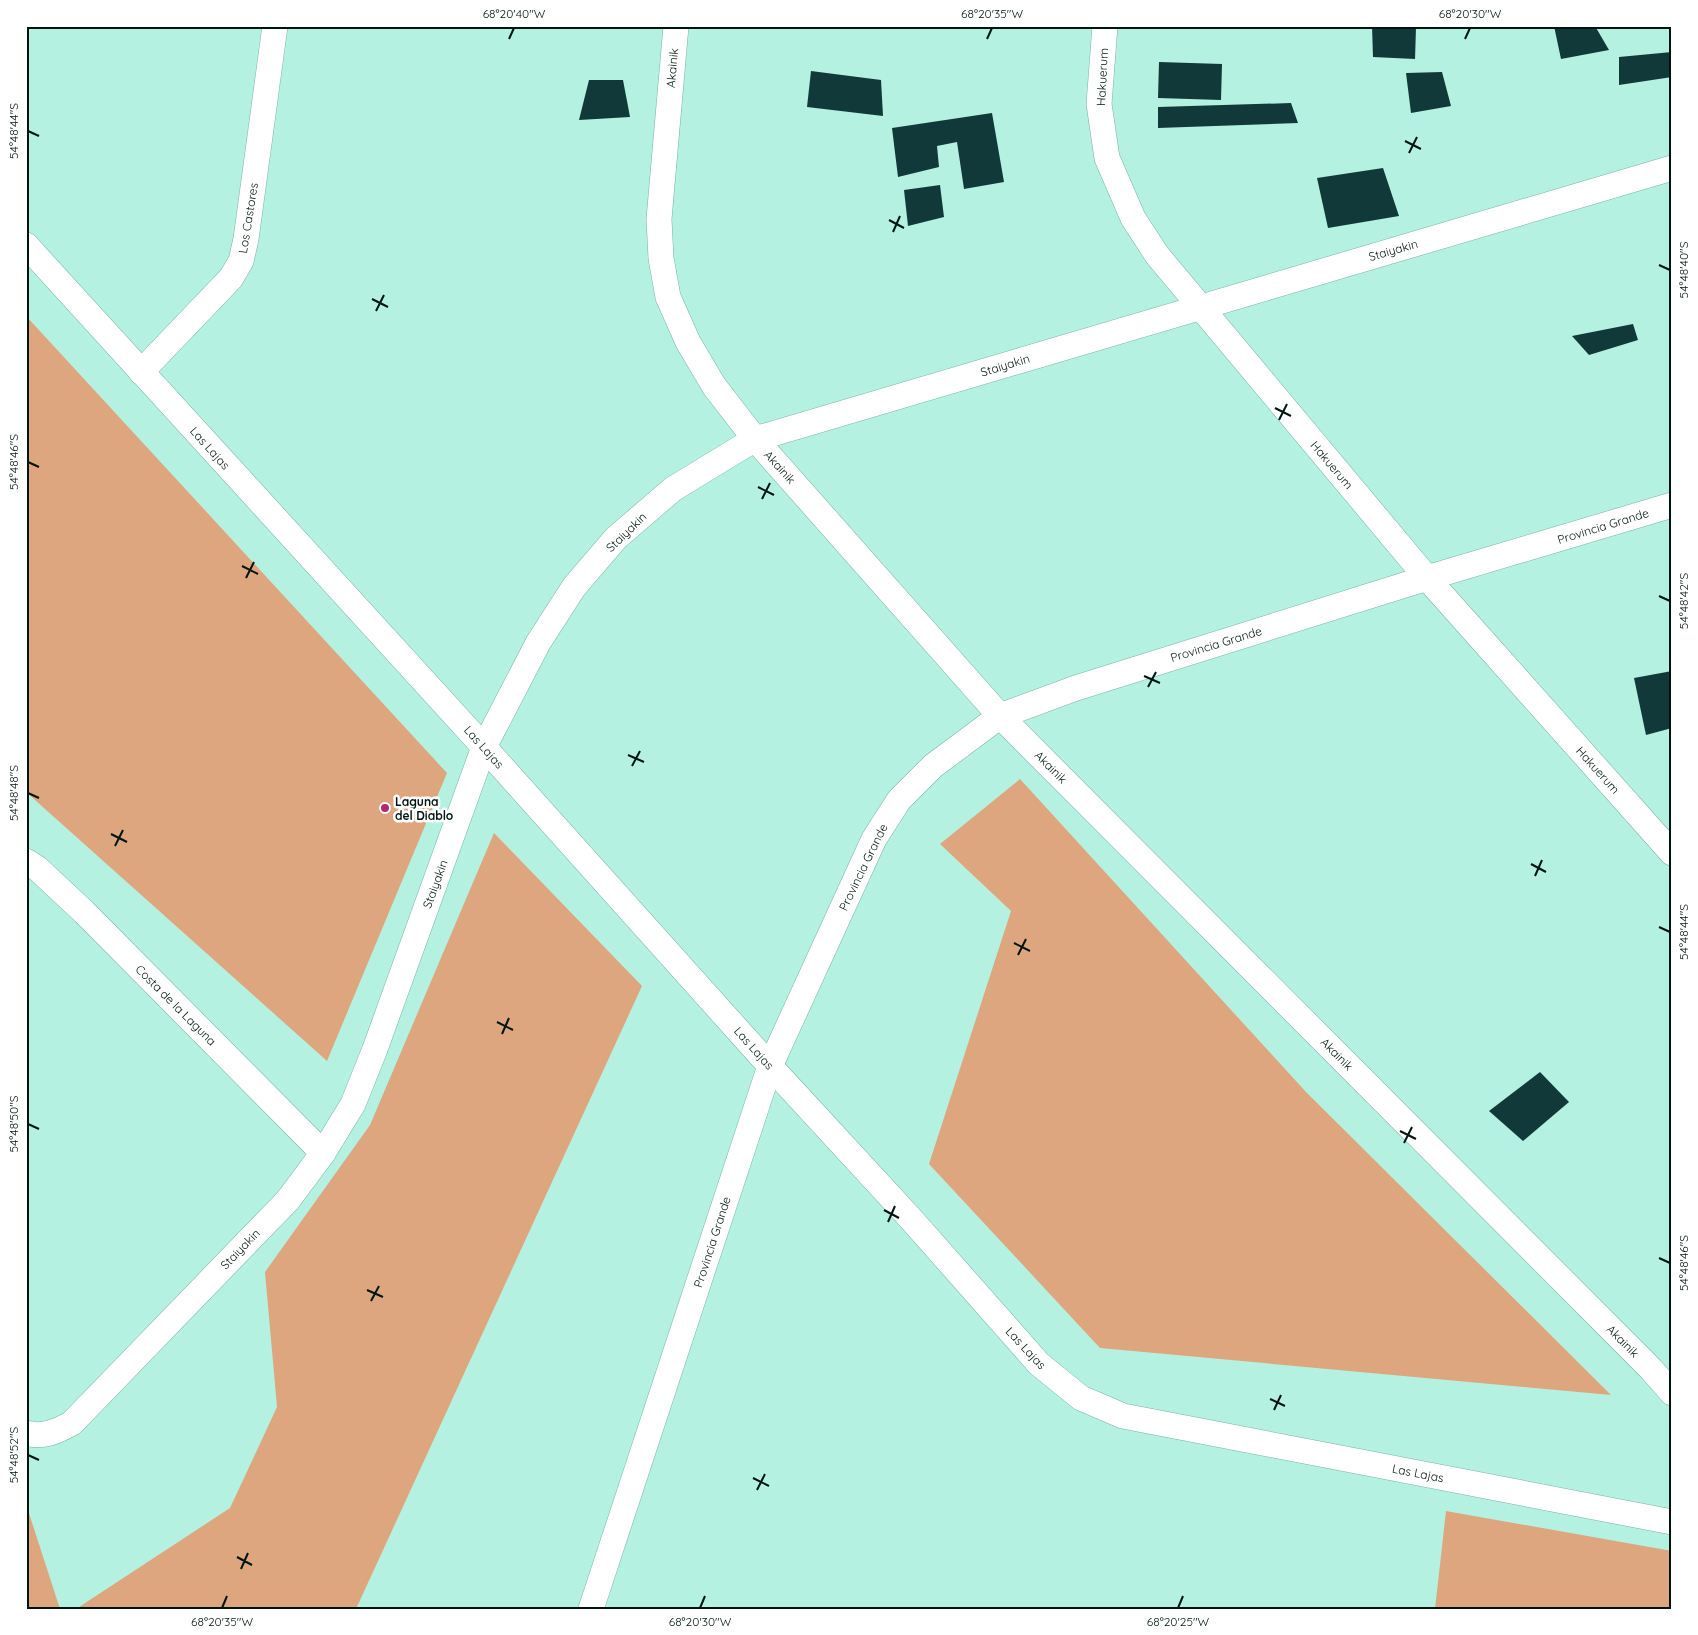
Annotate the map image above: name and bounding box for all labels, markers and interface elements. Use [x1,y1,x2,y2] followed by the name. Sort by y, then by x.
[483,6,546,21] text: 68°20'40"W
[961,6,1023,21] text: 68°20'35"W
[1439,6,1502,21] text: 68°20'30"W
[663,47,681,89] street label: Akainik
[1093,47,1111,106] street label: Hakuerum
[6,103,21,159] text: 54°48'44"S
[235,181,261,254] street label: Los Castores
[1367,236,1419,264] street label: Staiyakin
[1676,241,1691,298] text: 54°48'40"S
[979,350,1031,380] street label: Staiyakin
[187,424,233,473] street label: Las Lajas
[6,434,21,490] text: 54°48'46"S
[1308,438,1357,492] street label: Hakuerum
[761,447,799,487] street label: Akainik
[1555,505,1651,547] street label: Provincia Grande
[603,509,649,555] street label: Staiyakin
[1676,573,1691,629] text: 54°48'42"S
[1168,623,1264,665] street label: Provincia Grande
[461,723,507,772] street label: Las Lajas
[1573,743,1623,797] street label: Hakuerum
[1032,748,1070,786] street label: Akainik
[6,765,21,821] text: 54°48'48"S
[395,794,454,823] place label: Laguna del Diablo
[379,802,391,814] marker: Laguna del Diablo
[835,821,891,913] street label: Provincia Grande
[419,858,451,910] street label: Staiyakin
[1676,904,1691,960] text: 54°48'44"S
[132,961,220,1049] street label: Costa de la Laguna
[731,1024,777,1073] street label: Las Lajas
[1318,1035,1356,1073] street label: Akainik
[6,1095,21,1153] text: 54°48'50"S
[690,1194,734,1289] street label: Provincia Grande
[217,1226,263,1272] street label: Staiyakin
[1676,1235,1691,1291] text: 54°48'46"S
[1604,1322,1642,1360] street label: Akainik
[1003,1324,1050,1373] street label: Las Lajas
[6,1426,21,1483] text: 54°48'52"S
[1391,1461,1445,1485] street label: Las Lajas
[191,1614,253,1629] text: 68°20'35"W
[669,1614,732,1629] text: 68°20'30"W
[1147,1614,1210,1629] text: 68°20'25"W

